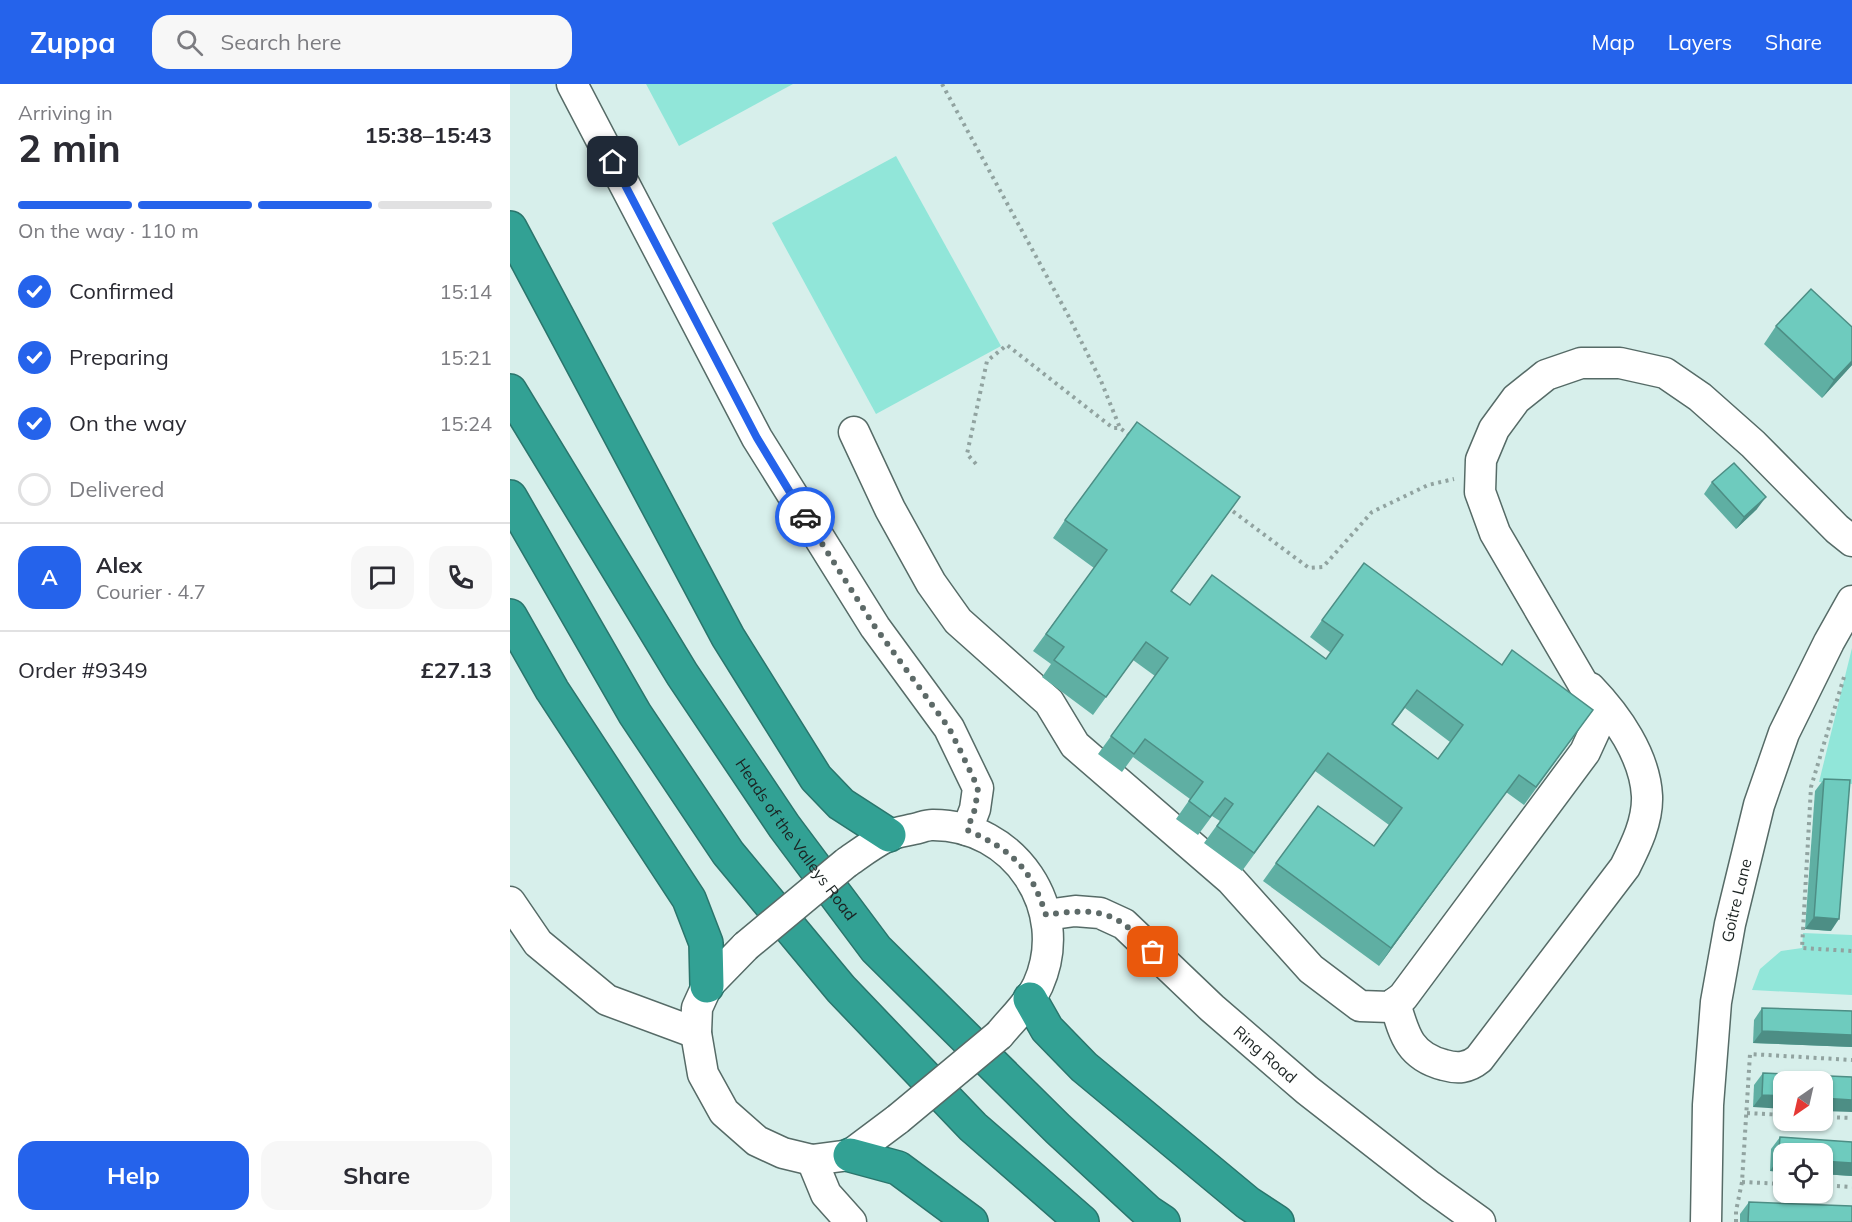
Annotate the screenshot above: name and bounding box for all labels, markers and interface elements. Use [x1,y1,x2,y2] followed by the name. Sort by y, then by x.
[152,15,572,69] search box
[30,25,116,60] text: Zuppa
[173,26,206,59] icon: search
[221,28,341,56] text: Search here
[1592,29,1635,55] text: Map
[1668,29,1732,55] text: Layers
[1765,29,1822,55] text: Share
[18,100,113,125] text: Arriving in
[364,121,492,149] text: 15:38–15:43
[18,123,121,172] text: 2 min
[587,136,638,187] pin
[596,145,629,178] icon: home
[18,218,199,243] text: On the way · 110 m
[18,275,51,308] icon: check
[69,277,174,305] text: Confirmed
[439,279,492,304] text: 15:14
[18,341,51,374] icon: check
[69,343,169,371] text: Preparing
[439,345,492,370] text: 15:21
[18,407,51,440] icon: check
[69,409,187,437] text: On the way
[439,411,492,436] text: 15:24
[69,475,164,503] text: Delivered
[775,487,835,547] courier
[789,501,822,534] icon: car
[351,546,414,609] button: chat
[429,546,492,609] button: phone
[96,551,142,579] text: Alex
[41,563,58,591] text: A
[96,579,206,604] text: Courier · 4.7
[18,656,148,684] text: Order #9349
[421,656,492,684] text: £27.13
[731,754,861,924] street label: Heads of the Valleys Road
[1717,856,1756,944] street label: Goitre Lane
[1127,926,1178,977] pin
[1136,935,1169,968] icon: bag
[1230,1021,1301,1087] street label: Ring Road
[1773,1071,1833,1131] north arrow
[1773,1071,1833,1203] map controls
[18,1141,249,1210] button: Help
[261,1141,492,1210] button: Share
[1773,1143,1833,1203] button: locate

